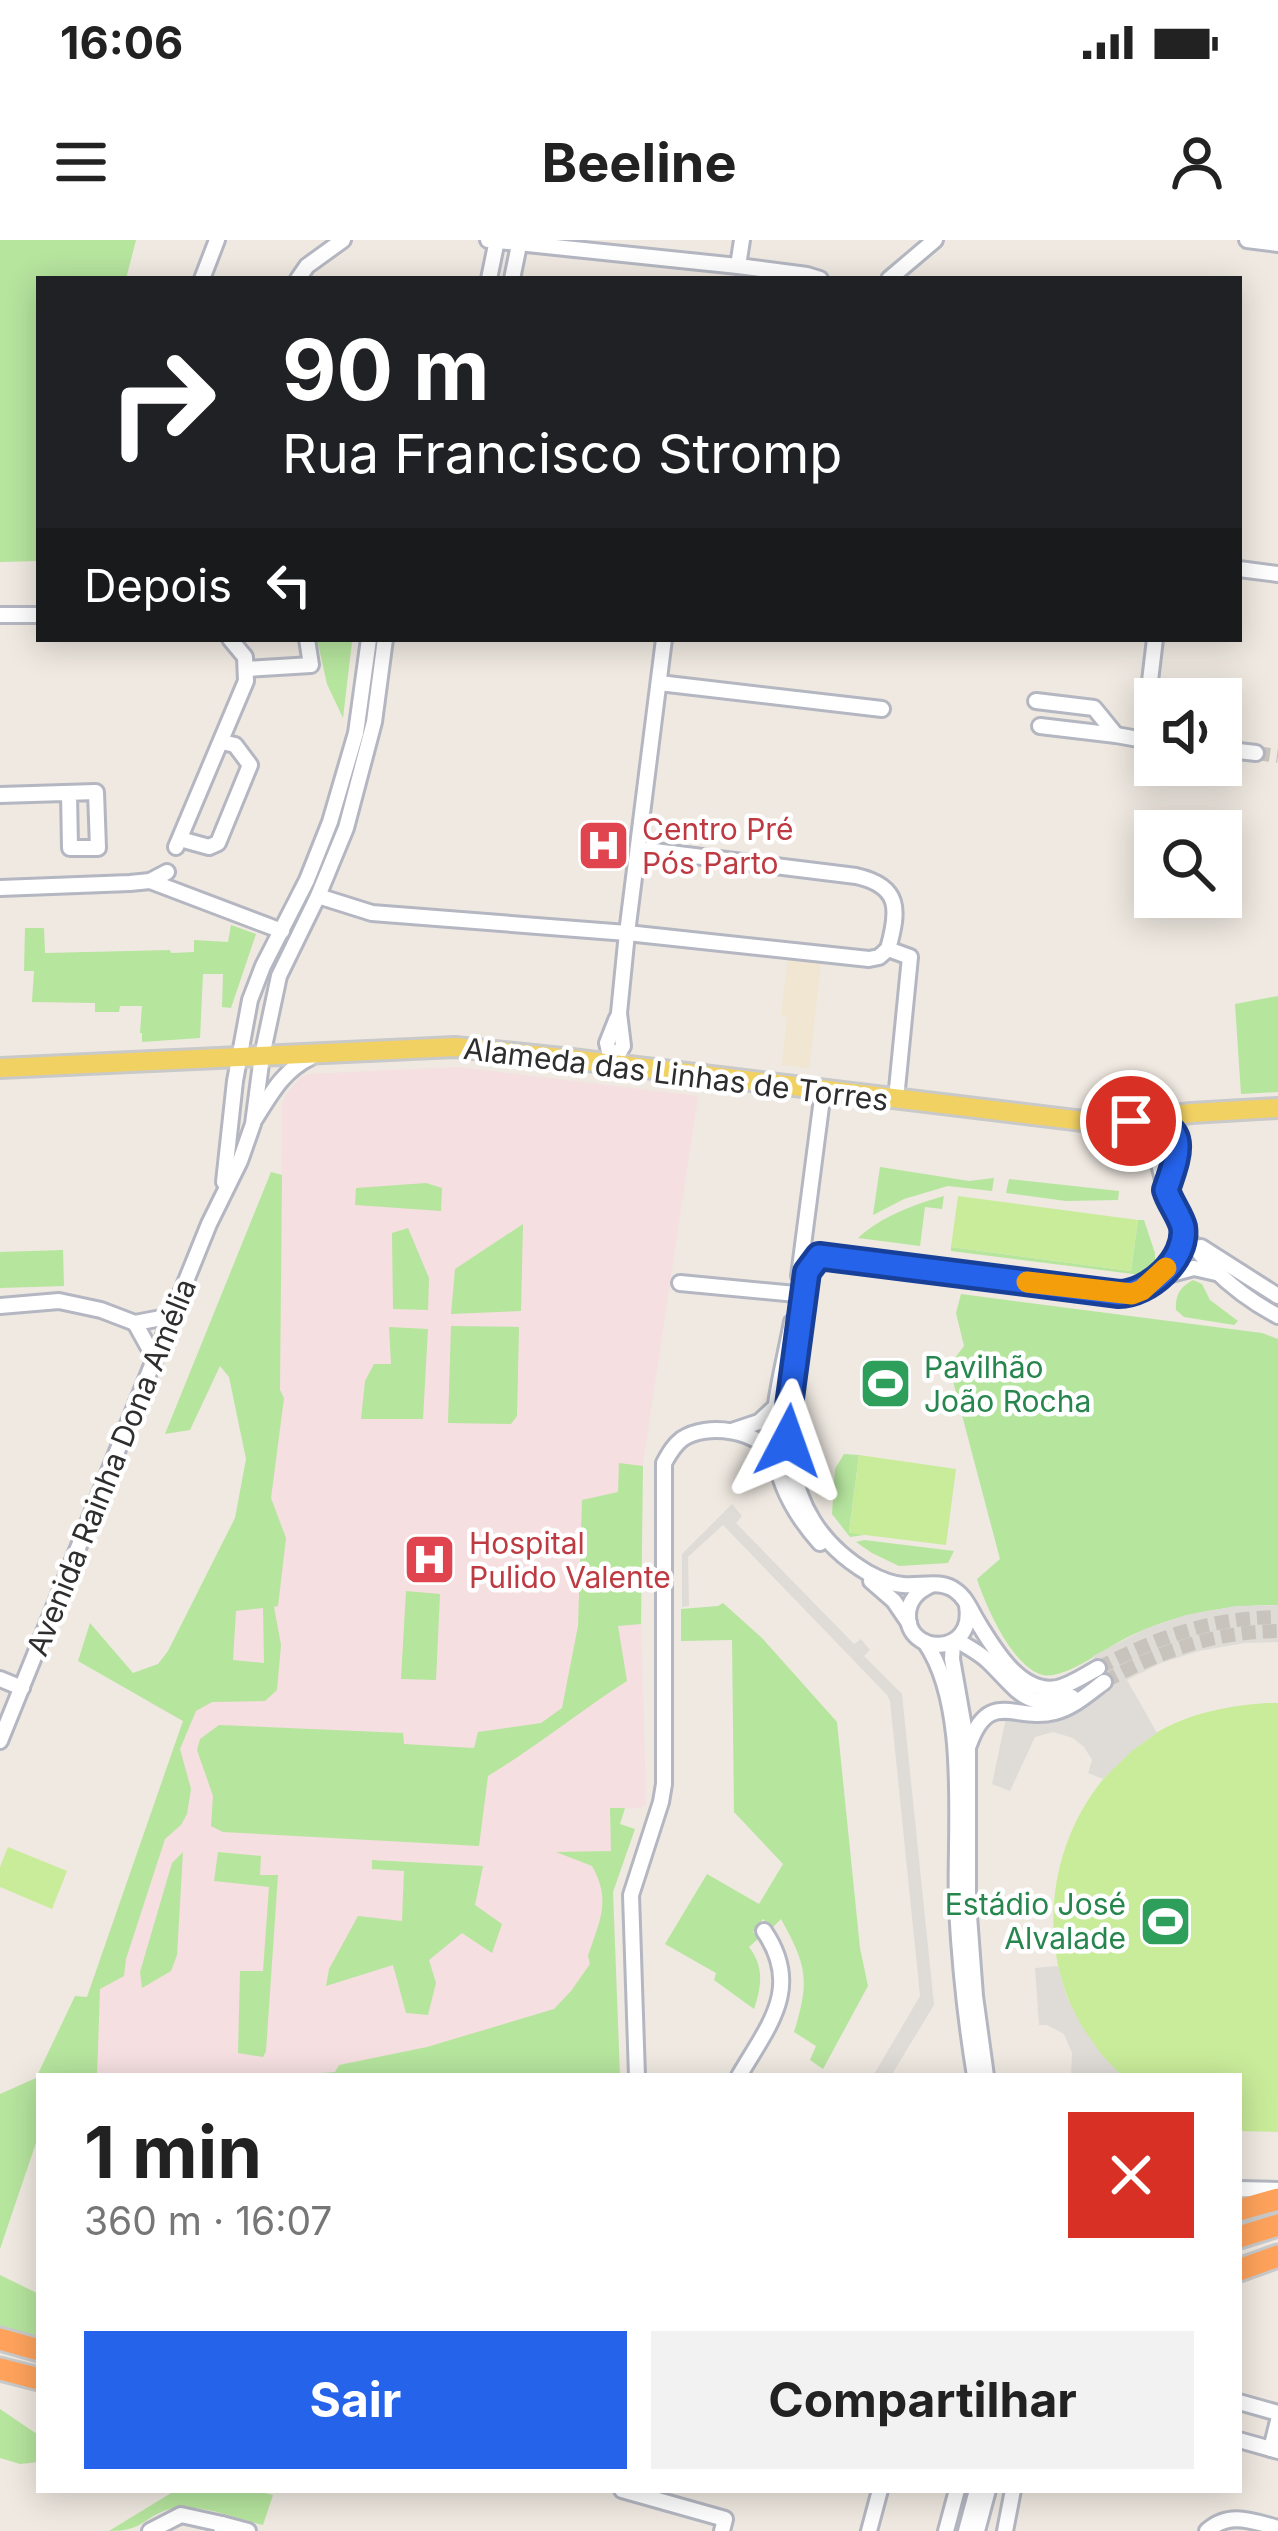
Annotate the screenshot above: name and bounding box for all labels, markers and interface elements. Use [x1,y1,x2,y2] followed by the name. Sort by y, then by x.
[60,15,183,70] text: 16:06
[48,129,114,195] icon: menu
[1164,129,1230,195] icon: person
[541,130,737,195] text: Beeline
[282,319,490,420] text: 90 m
[84,324,240,480] icon: right
[282,421,842,486] text: Rua Francisco Stromp
[256,552,322,618] icon: left
[84,558,232,613] text: Depois
[1134,678,1242,918] map controls
[1134,678,1242,786] button: sound
[1134,810,1242,918] button: search
[642,811,794,881] place label: Centro Pré Pós Parto
[575,818,631,874] hospital icon: Centro Pré Pós Parto
[462,1030,890,1118] street label: Alameda das Linhas de Torres
[1080,1070,1182,1172] pin
[1098,1088,1164,1154] icon: arrive
[19,1273,203,1661] street label: Avenida Rainha Dona Amélia
[924,1349,1091,1419] place label: Pavilhão João Rocha
[857,1356,913,1412] sports icon: Pavilhão João Rocha
[725,1378,851,1504] position arrow
[469,1525,671,1595] place label: Hospital Pulido Valente
[402,1532,458,1588] hospital icon: Hospital Pulido Valente
[945,1886,1126,1956] place label: Estádio José Alvalade
[1137,1893,1193,1949] sports icon: Estádio José Alvalade
[84,2108,262,2195] text: 1 min
[1068,2112,1194,2238] button: close
[84,2197,332,2244] text: 360 m · 16:07
[84,2331,627,2469] button: Sair
[651,2331,1194,2469] button: Compartilhar

